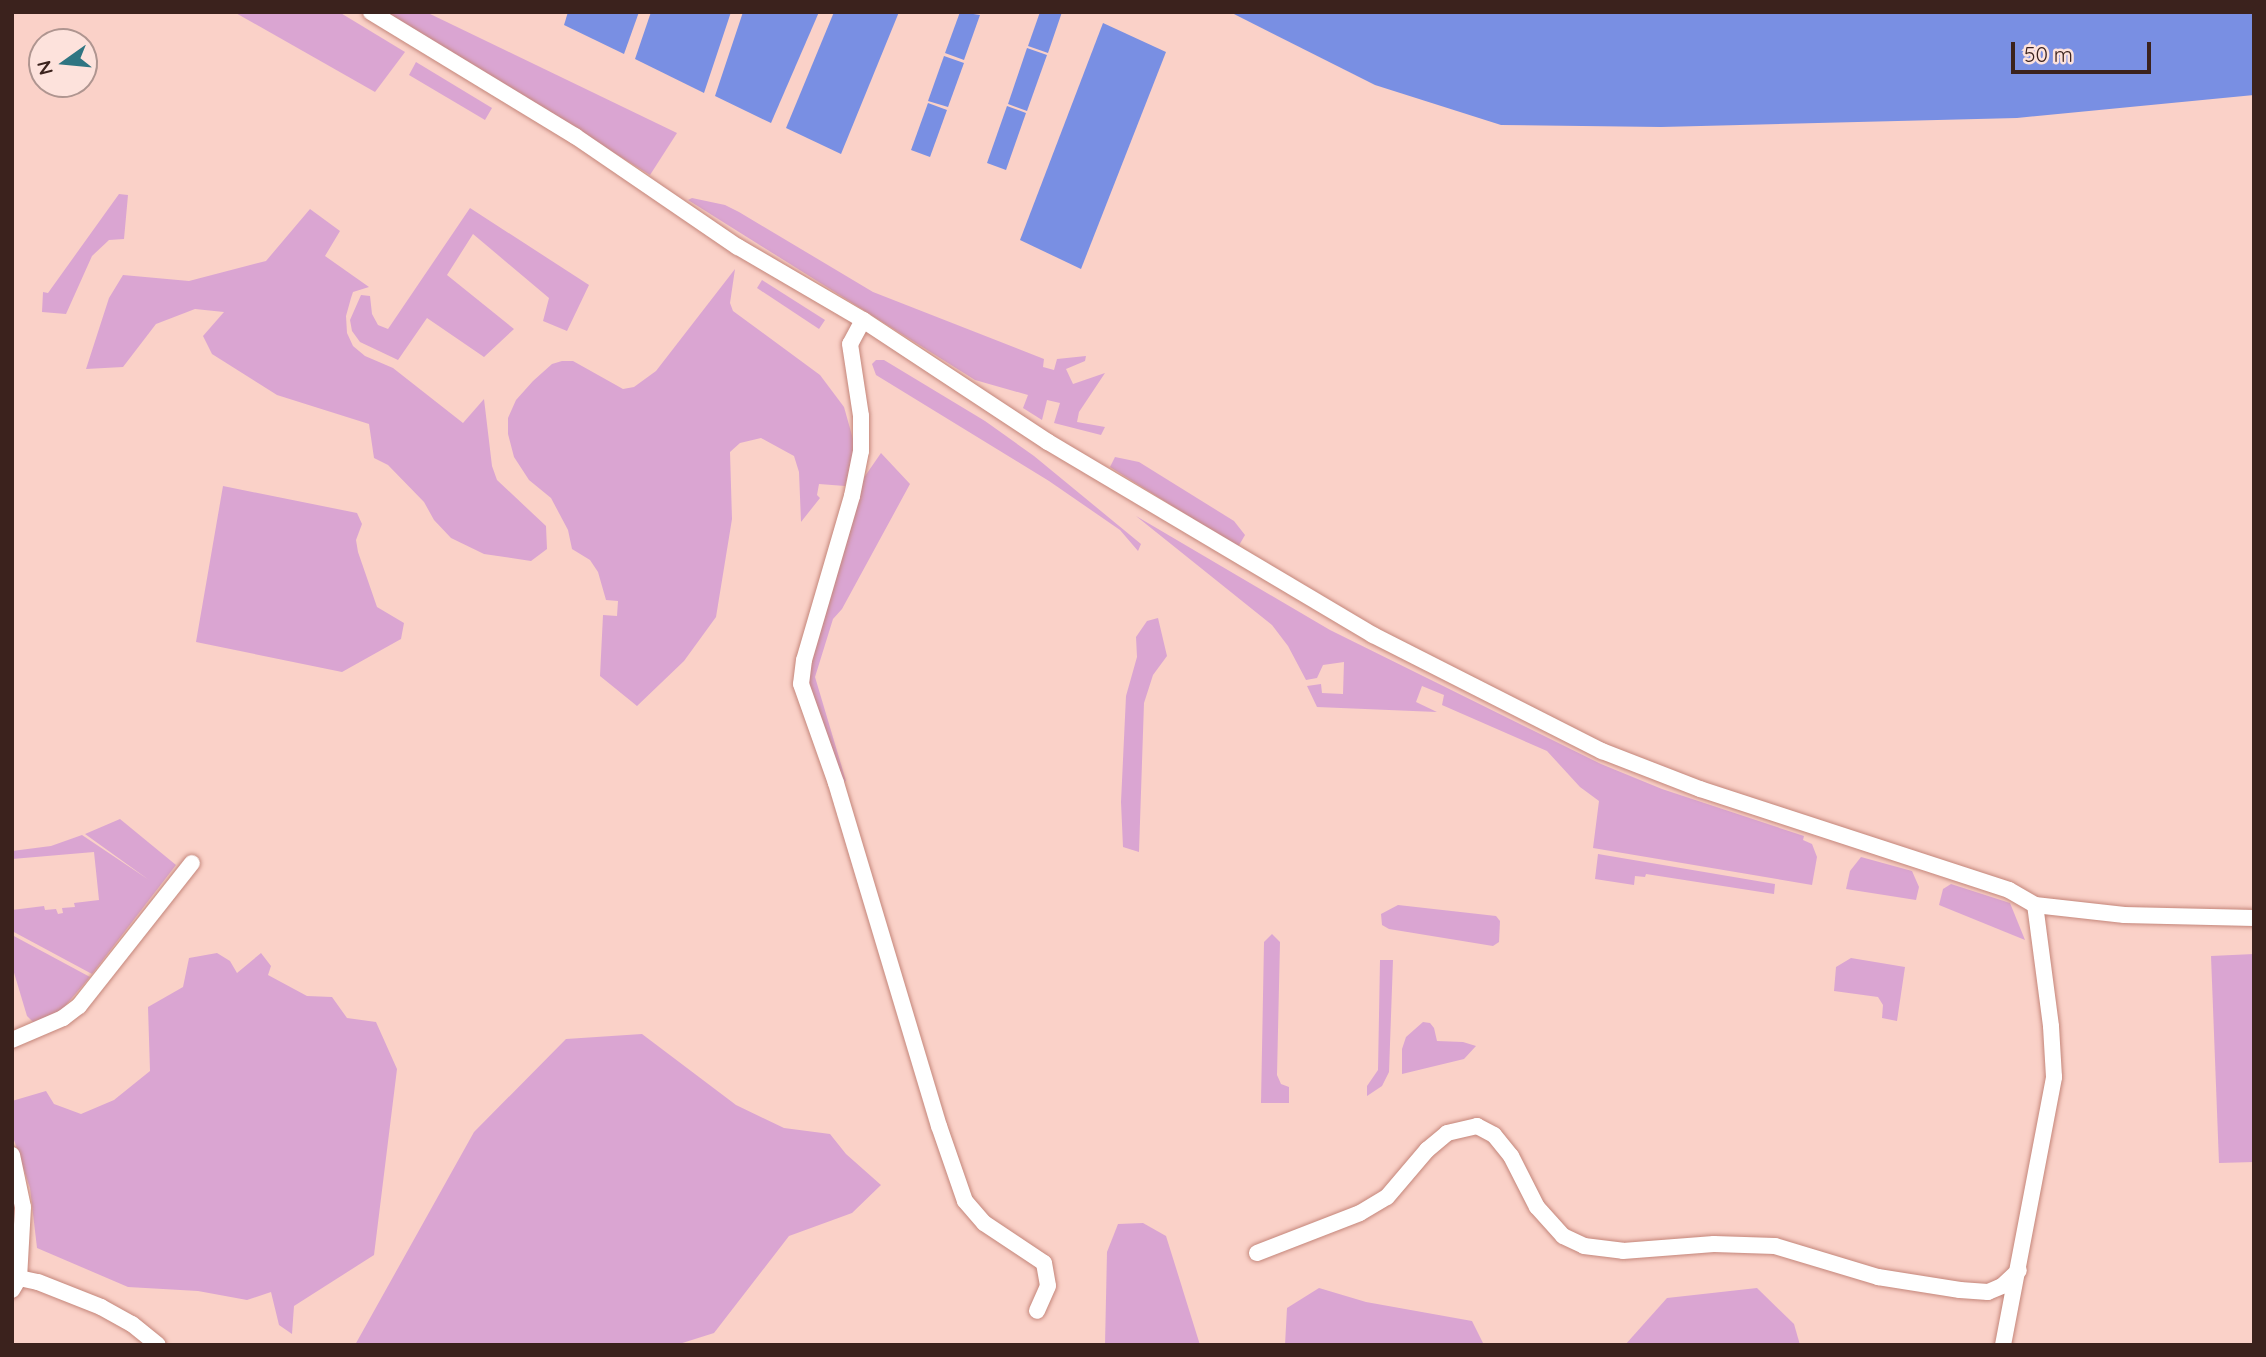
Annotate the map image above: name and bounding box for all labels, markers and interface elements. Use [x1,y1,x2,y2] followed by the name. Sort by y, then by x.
[28,28,98,98] north arrow
[2014,28,2154,72] scale bar
[2024,41,2073,67] text: 50 m
[31,58,58,78] text: N

